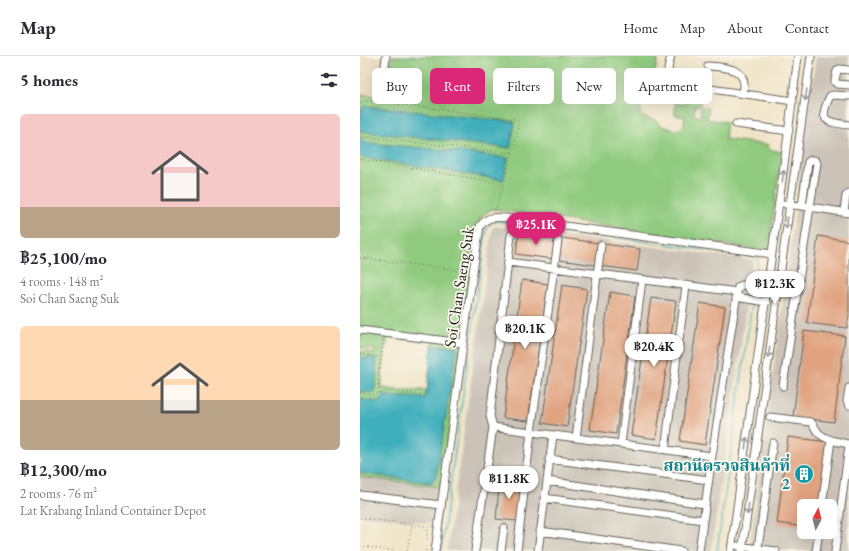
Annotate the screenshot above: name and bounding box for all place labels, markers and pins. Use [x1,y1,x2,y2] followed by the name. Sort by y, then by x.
[503,212,569,246] pin: ฿25.1K
[742,271,808,305] pin: ฿12.3K
[492,316,558,350] pin: ฿20.1K
[621,334,687,368] pin: ฿20.4K
[664,454,791,494] place label: สถานีตรวจสินค้าที่ 2
[793,463,815,485] building icon: สถานีตรวจสินค้าที่ 2
[476,466,542,500] pin: ฿11.8K

